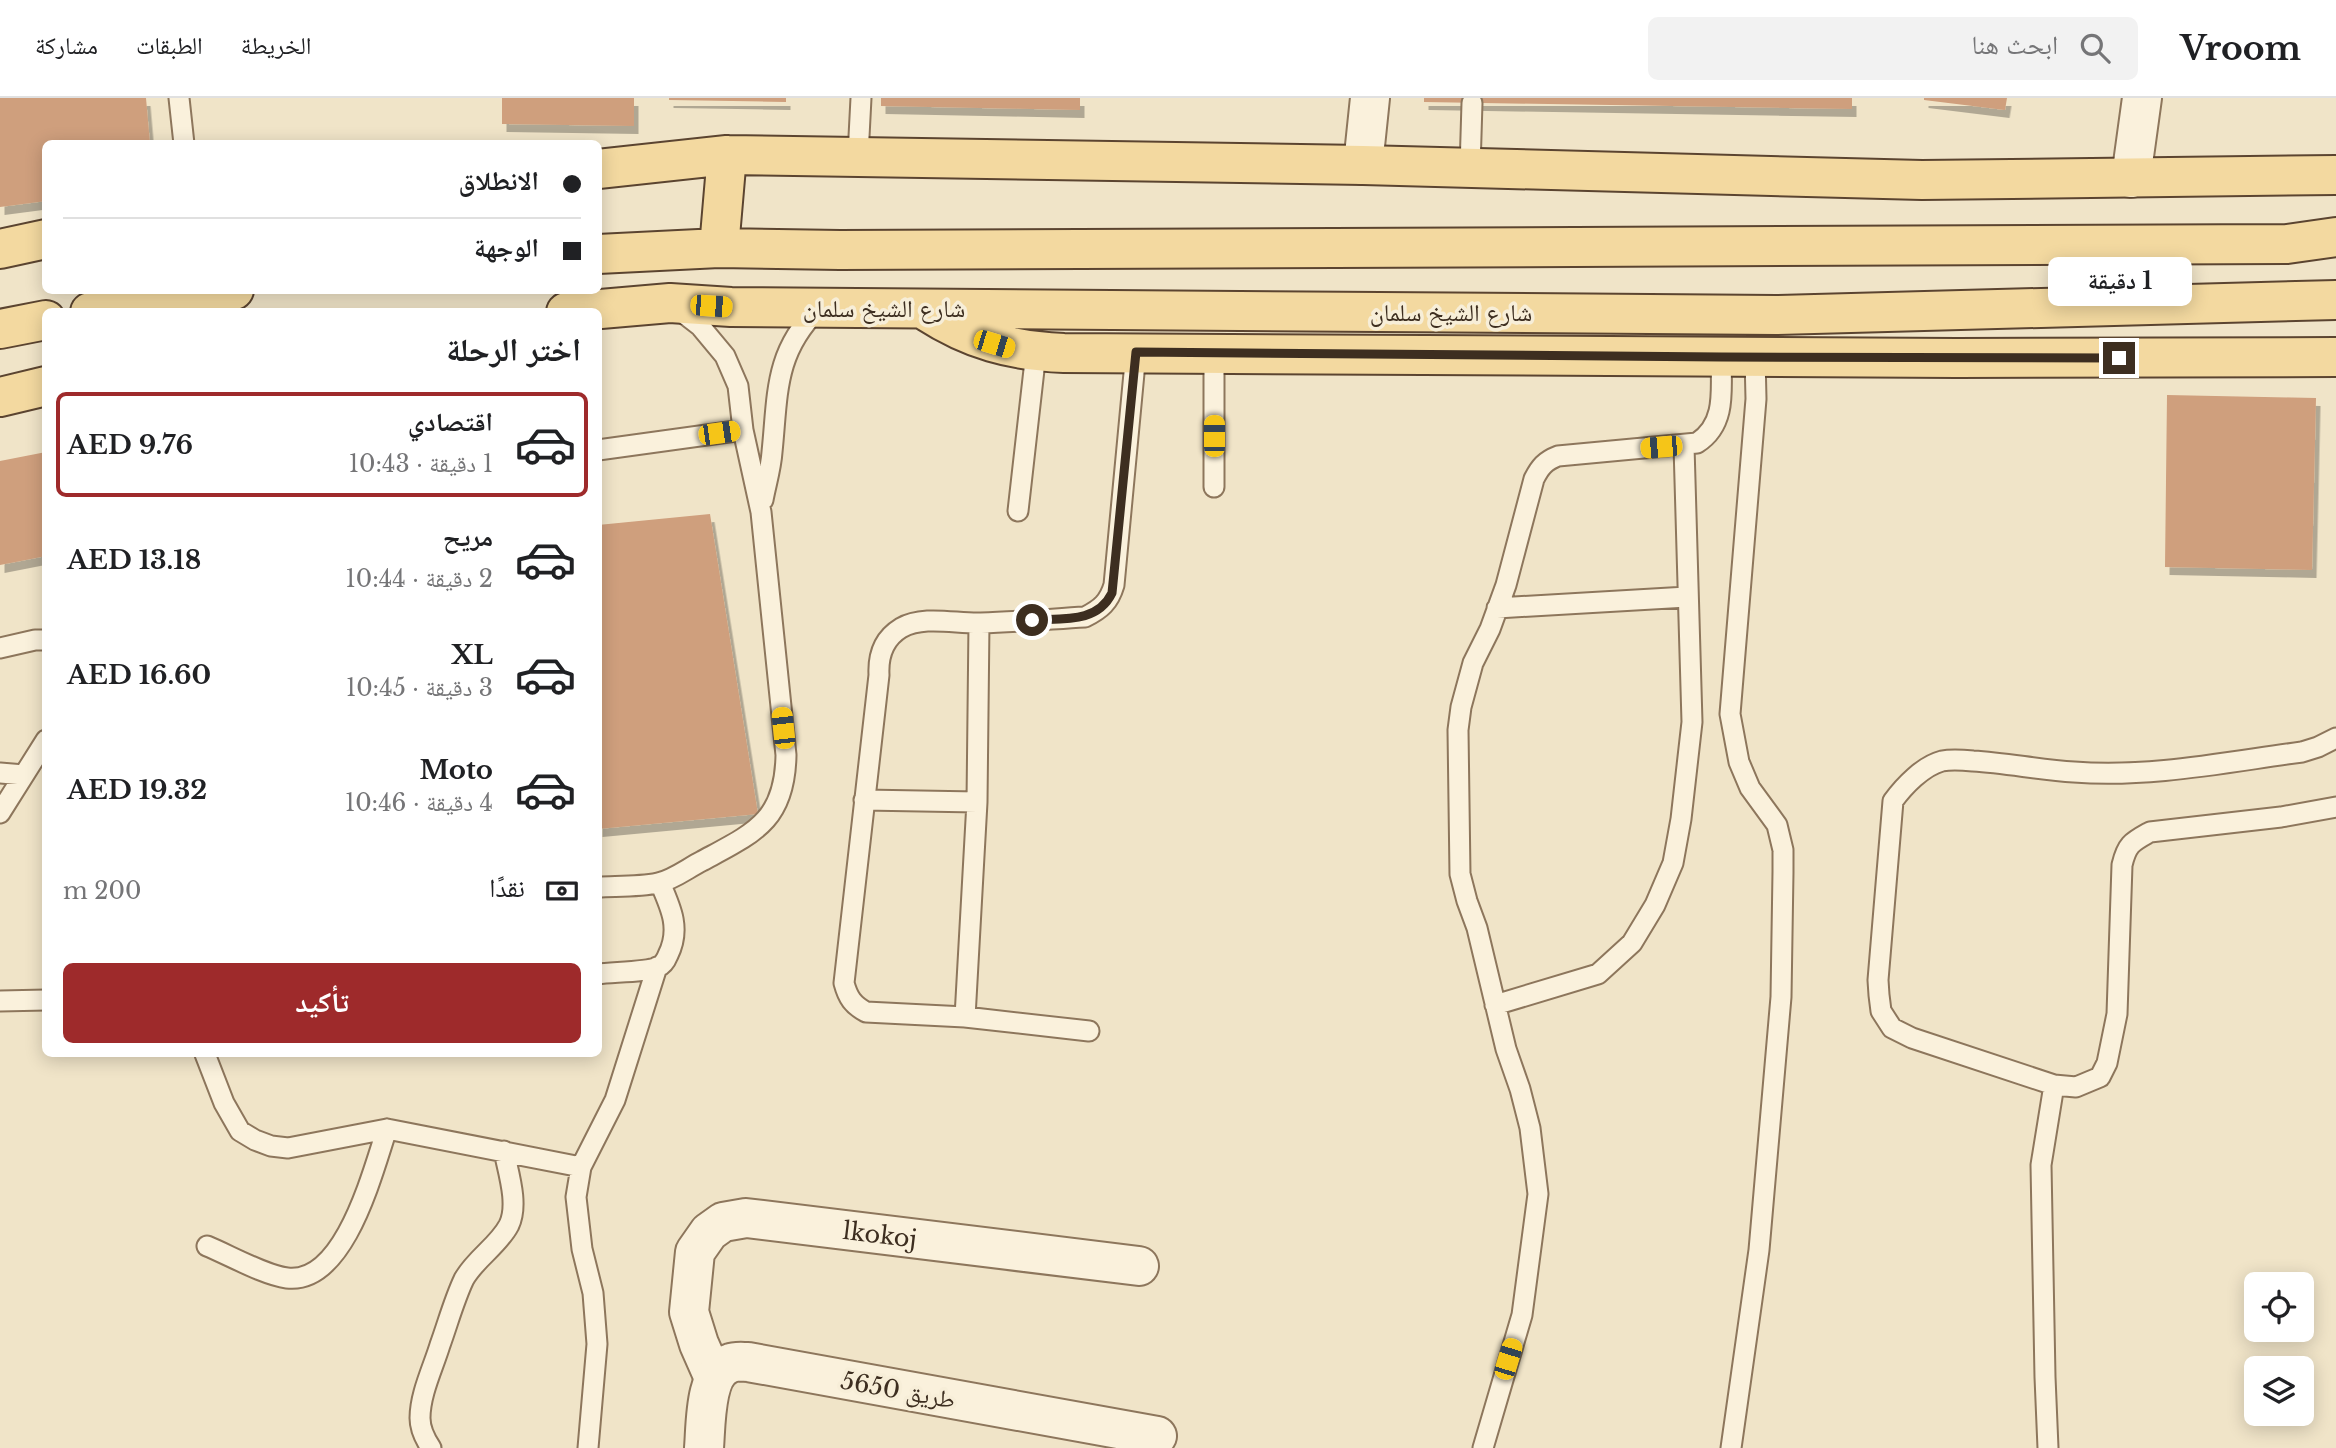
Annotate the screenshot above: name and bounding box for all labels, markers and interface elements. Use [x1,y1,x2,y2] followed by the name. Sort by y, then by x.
[1648,17,2138,80] search box
[2180,28,2301,69] text: Vroom
[1971,29,2058,61] text: ابحث هنا
[2076,29,2114,67] icon: search
[35,31,98,60] text: مشاركة
[136,31,203,60] text: الطبقات
[241,31,311,60] text: الخريطة
[459,165,539,197] text: الانطلاق
[474,232,539,264] text: الوجهة
[2047,257,2191,306] callout: 1 دقيقة
[2088,267,2152,295] text: 1 دقيقة
[690,294,733,318] car
[803,294,965,324] street label: شارع الشيخ سلمان
[1370,298,1532,328] street label: شارع الشيخ سلمان
[971,328,1018,360] car
[446,330,581,370] text: اختر الرحلة
[2103,342,2135,374] route end
[408,406,493,438] text: اقتصادي
[514,413,577,476] icon: car
[1204,415,1225,457] car
[697,420,742,446] car
[67,429,193,461] text: AED 9.76
[1640,435,1683,459] car
[349,450,493,478] text: 1 دقيقة · 10:43
[443,521,493,553] text: مريح
[514,528,577,591] icon: car
[67,544,201,576] text: AED 13.18
[346,565,493,593] text: 2 دقيقة · 10:44
[1016,604,1048,636] route start
[451,639,493,671] text: XL
[514,643,577,706] icon: car
[67,659,211,691] text: AED 16.60
[346,674,493,702] text: 3 دقيقة · 10:45
[771,706,796,750] car
[420,754,493,786] text: Moto
[514,758,577,821] icon: car
[67,774,207,806] text: AED 19.32
[345,789,493,817] text: 4 دقيقة · 10:46
[489,872,525,904] text: نقدًا
[543,872,581,910] icon: cash
[63,877,141,905] text: 200 m
[63,963,581,1043] button: تأكيد
[841,1215,919,1253] street label: lkokoj
[2244,1272,2314,1426] map controls
[2244,1272,2314,1342] button: locate
[1492,1336,1525,1382] car
[2244,1356,2314,1426] button: layers
[838,1366,958,1414] street label: طريق 5650

